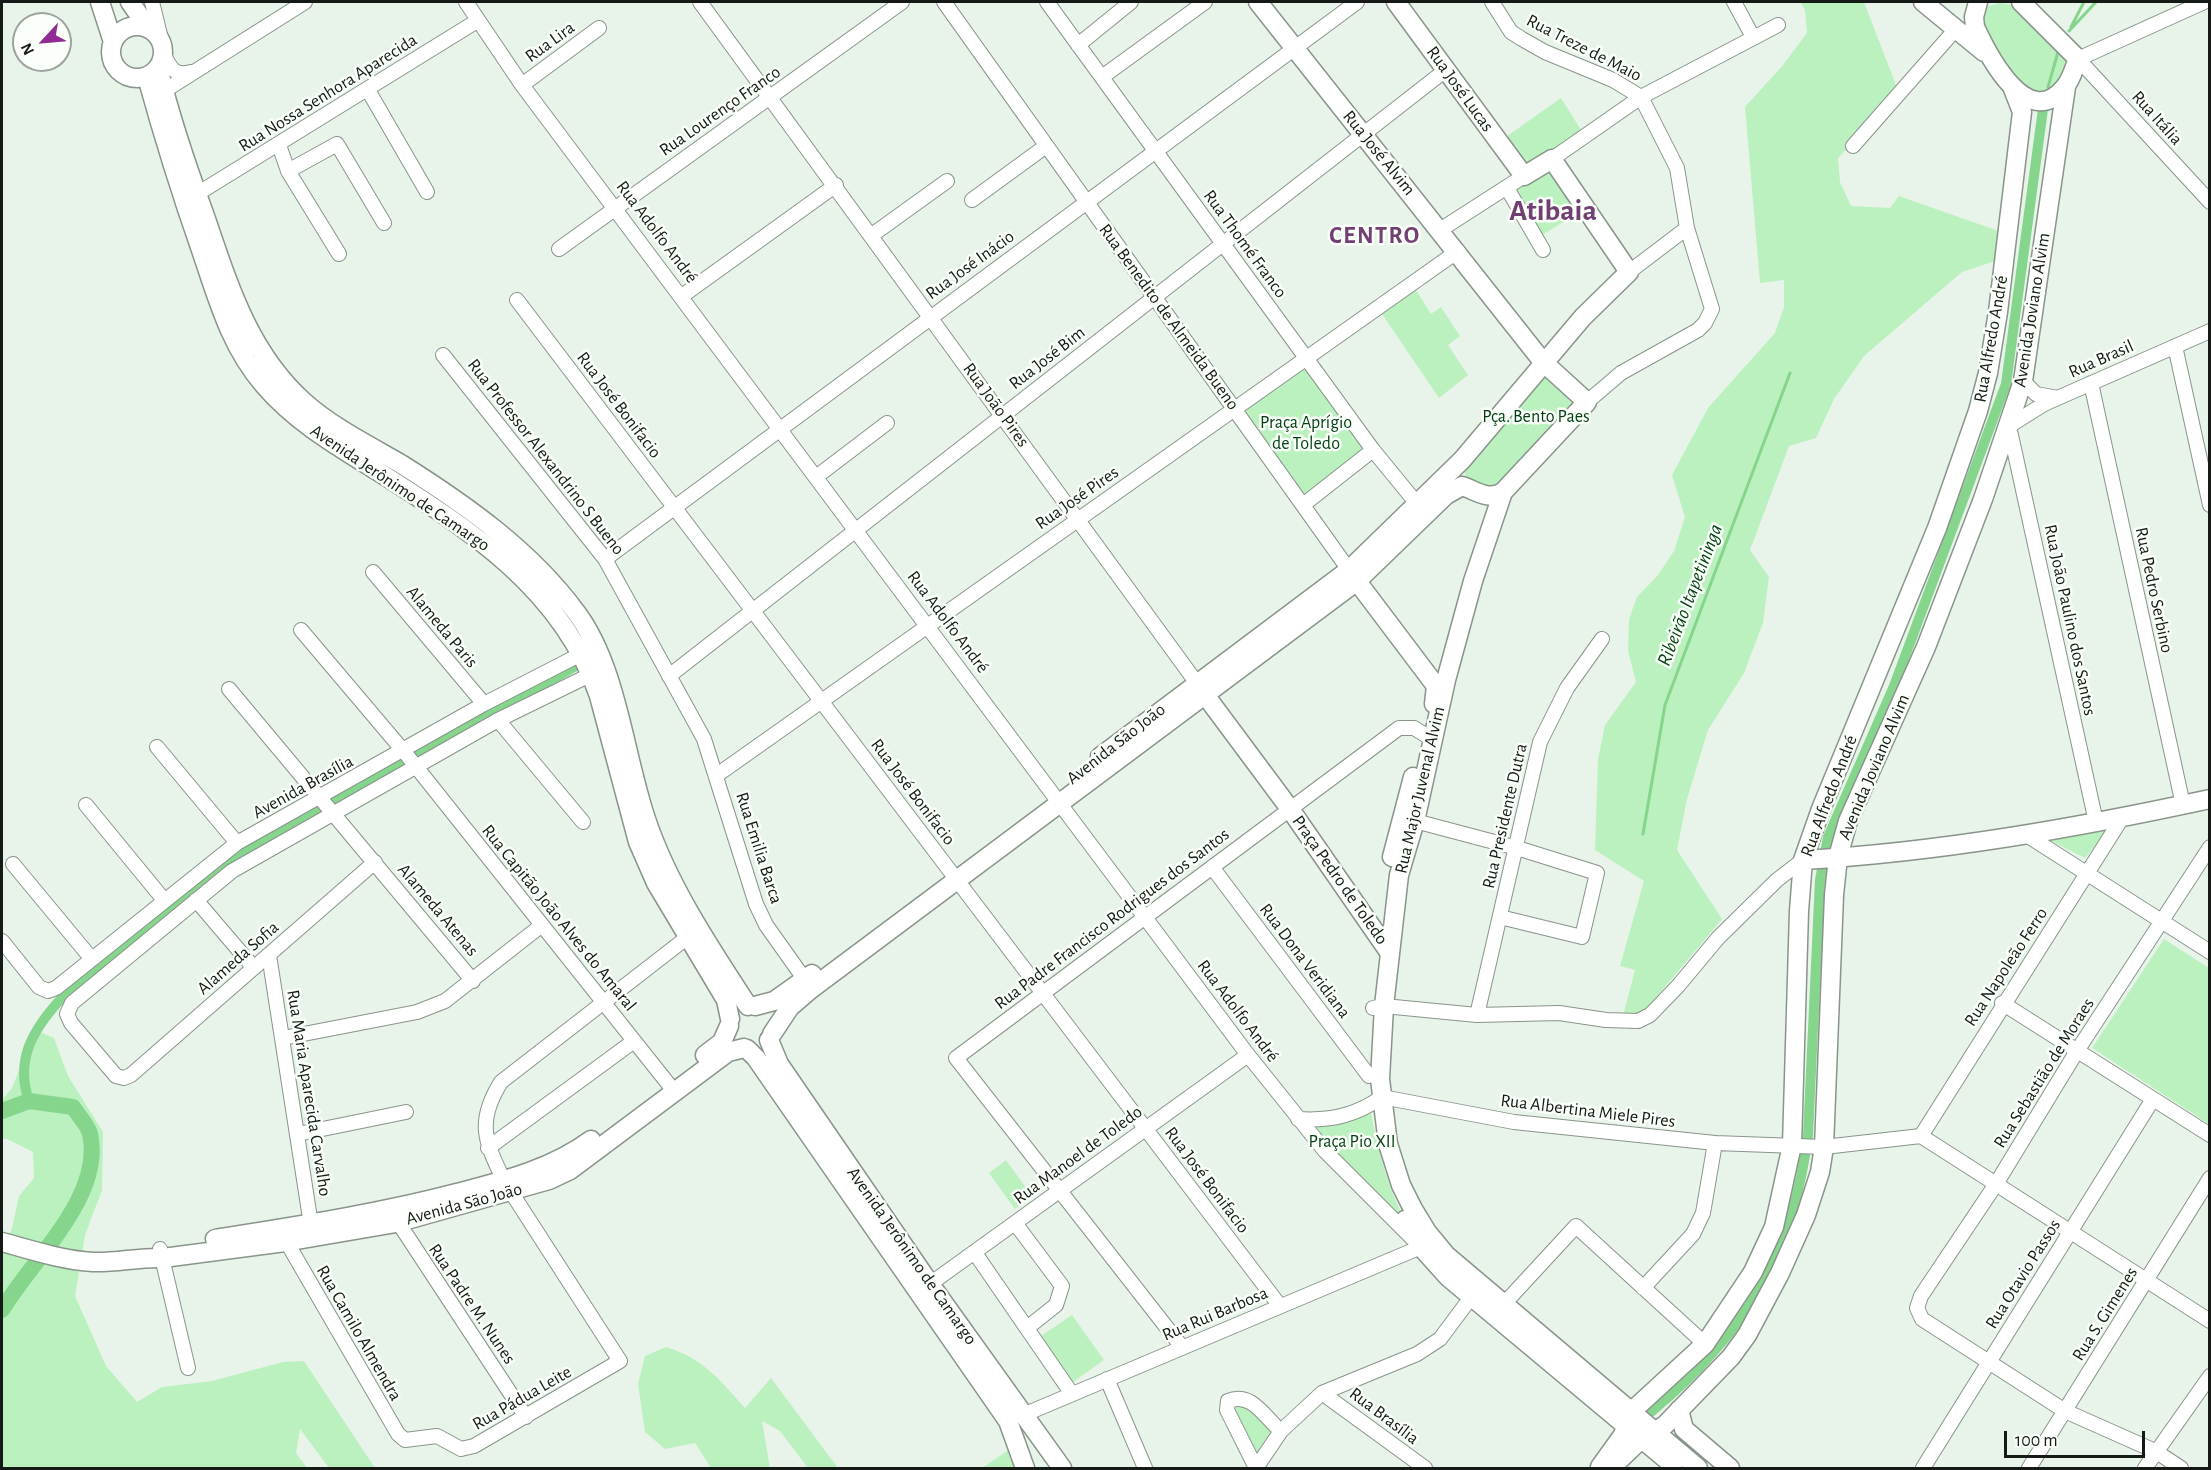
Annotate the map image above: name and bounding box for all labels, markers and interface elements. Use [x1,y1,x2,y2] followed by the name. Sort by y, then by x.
[1523,10,1645,86] street label: Rua Treze de Maio
[12,12,72,72] north arrow
[521,17,579,67] street label: Rua Lira
[235,29,421,157] street label: Rua Nossa Senhora Aparecida
[18,41,37,58] text: N
[1422,42,1498,136] street label: Rua José Lucas
[655,61,785,161] street label: Rua Lourenço Franco
[2127,86,2187,150] street label: Rua Itália
[1338,106,1420,200] street label: Rua José Alvim
[611,177,703,287] street label: Rua Adolfo André
[1199,186,1291,302] street label: Rua Thomé Franco
[1509,193,1597,229] district label: Atibaia
[1094,220,1244,414] street label: Rua Benedito de Almeida Bueno
[1329,222,1421,250] district label: CENTRO
[921,226,1019,304] street label: Rua José Inácio
[2009,231,2055,389] street label: Avenida Joviano Alvim
[1969,274,2013,404] street label: Rua Alfredo André
[1005,322,1089,394] street label: Rua José Bim
[2065,335,2137,383] street label: Rua Brasil
[572,348,666,462] street label: Rua José Bonifacio
[463,355,629,559] street label: Rua Professor Alexandrino S Bueno
[958,359,1034,451] street label: Rua João Pires
[1482,406,1590,428] park label: Pça. Bento Paes
[1260,412,1352,454] park label: Praça Aprígio de Toledo
[306,420,494,556] street label: Avenida Jerônimo de Camargo
[1031,461,1123,535] street label: Rua José Pires
[1652,521,1728,669] water label: Ribeirão Itapetininga
[2039,522,2101,718] street label: Rua João Paulino dos Santos
[2130,525,2178,655] street label: Rua Pedro Serbino
[902,567,994,677] street label: Rua Adolfo André
[402,582,482,672] street label: Alameda Paris
[1834,691,1914,843] street label: Avenida Joviano Alvim
[1062,699,1170,789] street label: Avenida São João
[1390,704,1450,876] street label: Rua Major Juvenal Alvim
[1796,732,1862,860] street label: Rua Alfredo André
[866,735,960,849] street label: Rua José Bonifacio
[1478,741,1532,891] street label: Rua Presidente Dutra
[249,751,357,823] street label: Avenida Brasília
[731,789,787,907] street label: Rua Emilia Barca
[1287,811,1393,949] street label: Praça Pedro de Toledo
[477,820,641,1016] street label: Rua Capitão João Alves do Amaral
[990,824,1234,1014] street label: Rua Padre Francisco Rodrigues dos Santos
[393,859,483,961] street label: Alameda Atenas
[1255,899,1355,1023] street label: Rua Dona Veridiana
[1960,904,2052,1030] street label: Rua Napoleão Ferro
[193,917,283,999] street label: Alameda Sofia
[1192,956,1284,1066] street label: Rua Adolfo André
[282,988,336,1198] street label: Rua Maria Aparecida Carvalho
[1989,994,2099,1152] street label: Rua Sebastião de Moraes
[1499,1090,1677,1132] street label: Rua Albertina Miele Pires
[1009,1101,1147,1209] street label: Rua Manoel de Toledo
[1160,1123,1254,1237] street label: Rua José Bonifacio
[1309,1131,1395,1153] park label: Praça Pio XII
[842,1163,982,1349] street label: Avenida Jerônimo de Camargo
[404,1178,524,1230] street label: Avenida São João
[1981,1215,2065,1333] street label: Rua Otavio Passos
[424,1240,520,1368] street label: Rua Padre M. Nunes
[311,1261,407,1405] street label: Rua Camilo Almendra
[2068,1263,2142,1365] street label: Rua S. Gimenes
[1159,1282,1271,1346] street label: Rua Rui Barbosa
[469,1361,575,1435] street label: Rua Pádua Leite
[1345,1383,1423,1449] street label: Rua Brasília
[2007,1419,2148,1457] scale bar
[2015,1432,2058,1450] text: 100 m

